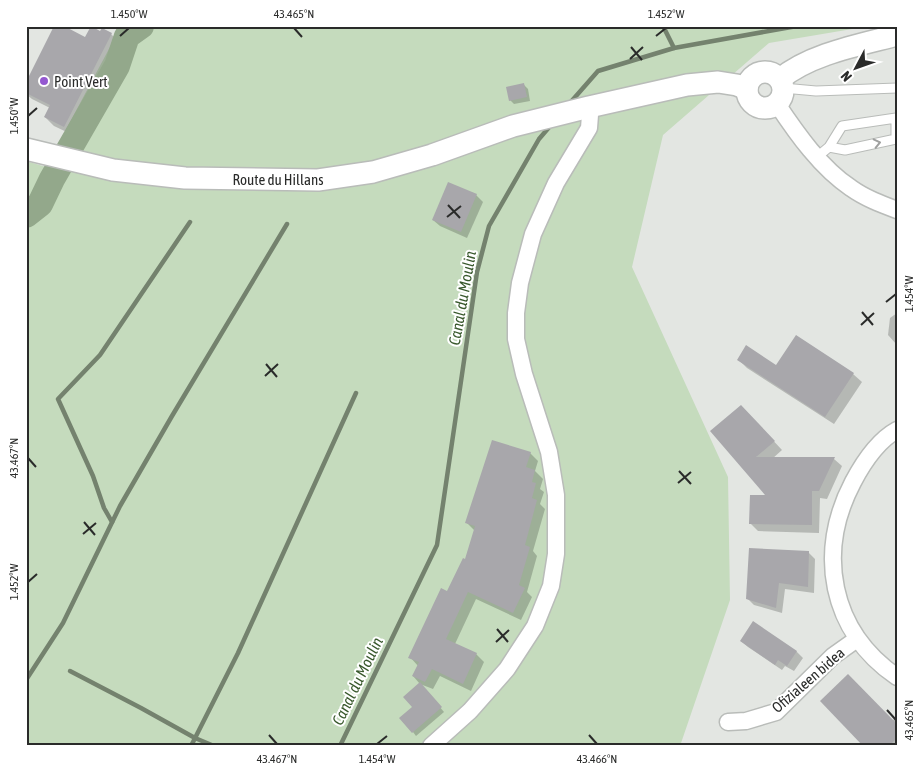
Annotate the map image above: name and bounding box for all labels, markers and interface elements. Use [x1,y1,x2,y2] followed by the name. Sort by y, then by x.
[111,7,148,21] text: 1.450°W
[274,7,314,21] text: 43.465°N
[648,7,685,21] text: 1.452°W
[830,42,880,92] north arrow
[837,68,855,85] text: N
[54,73,108,90] place label: Point Vert
[38,75,50,87] marker: Point Vert
[7,97,21,134] text: 1.450°W
[872,138,881,149] one-way arrow
[233,171,323,188] street label: Route du Hillans
[445,249,479,347] water label: Canal du Moulin
[902,275,916,312] text: 1.454°W
[7,438,21,478] text: 43.467°N
[7,563,21,600] text: 1.452°W
[328,634,386,728] water label: Canal du Moulin
[768,644,848,716] street label: Ofizialeen bidea
[902,700,916,740] text: 43.465°N
[257,752,297,766] text: 43.467°N
[359,752,396,766] text: 1.454°W
[577,752,617,766] text: 43.466°N

